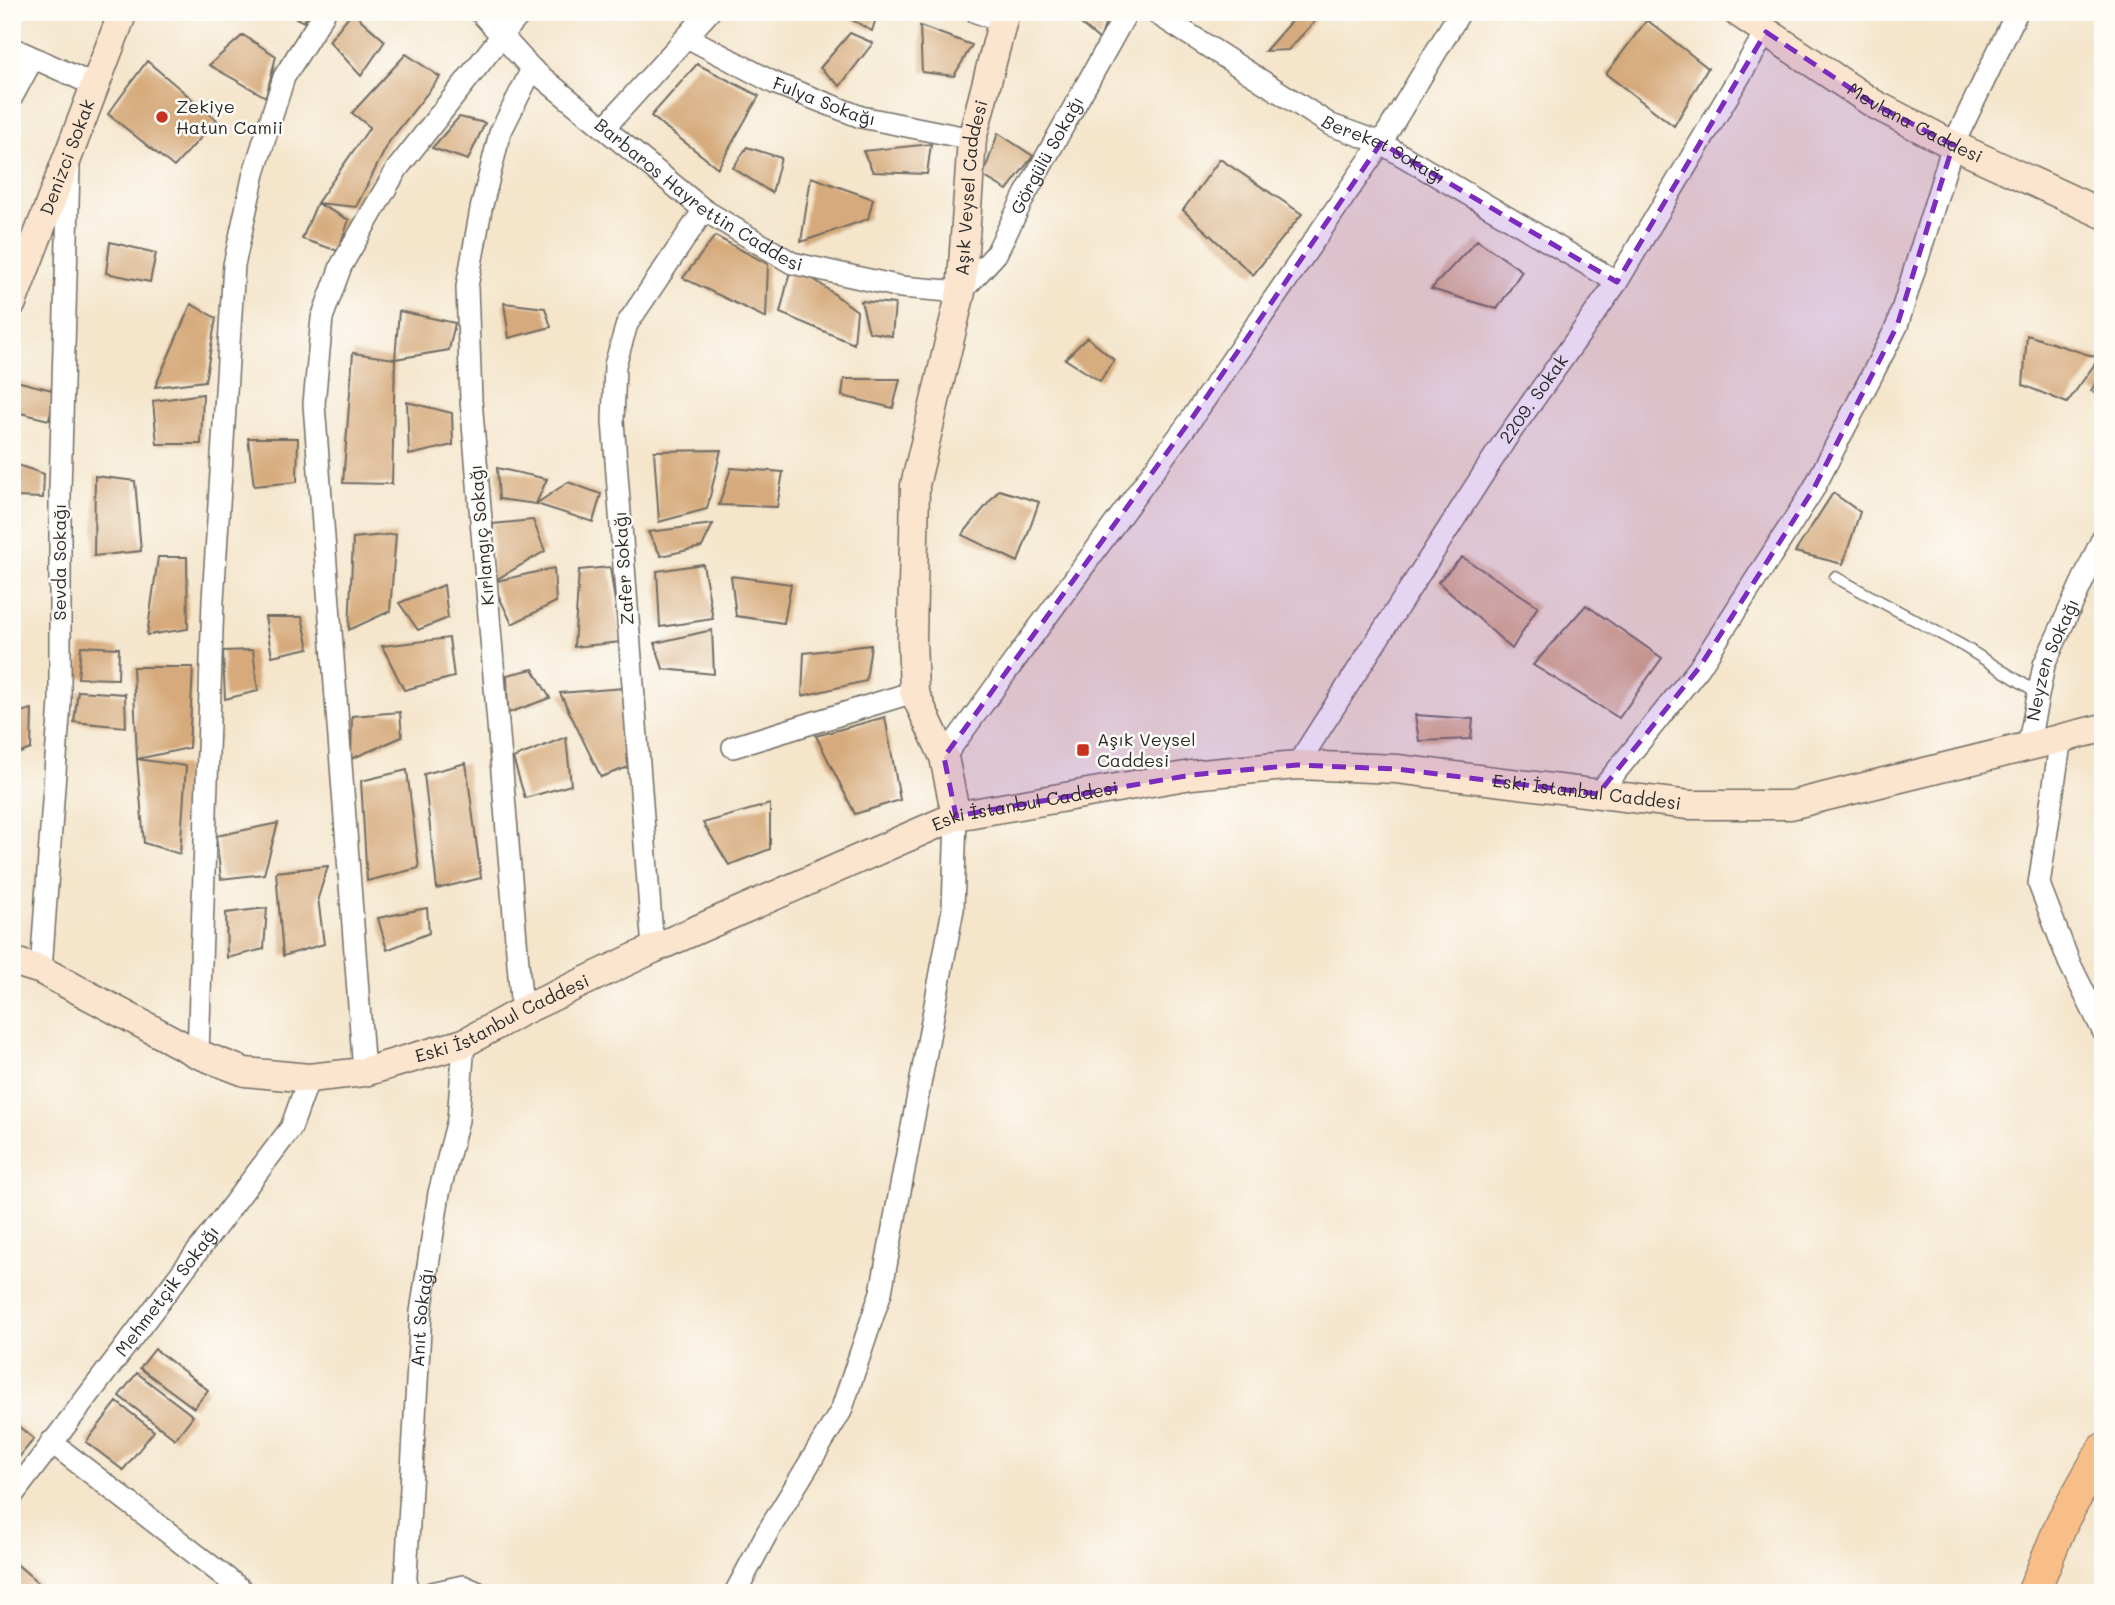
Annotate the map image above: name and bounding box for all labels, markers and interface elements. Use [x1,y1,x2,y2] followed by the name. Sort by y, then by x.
[769,71,878,131] street label: Fulya Sokağı
[1843,76,1987,168] street label: Mevlana Caddesi
[1004,92,1089,218] street label: Görgülü Sokağı
[176,94,283,139] place label: Zekiye Hatun Camii
[34,96,100,218] street label: Denizci Sokak
[949,97,993,277] street label: Aşık Veysel Caddesi
[154,109,170,125] marker: Zekiye Hatun Camii
[1317,109,1450,189] street label: Bereket Sokağı
[590,112,805,276] street label: Barbaros Hayrettin Caddesi
[1493,349,1573,448] street label: 2209. Sokak
[463,464,499,607] street label: Kırlangıç Sokağı
[47,504,71,620] street label: Sevda Sokağı
[607,510,639,626] street label: Zafer Sokağı
[2020,594,2084,723] street label: Neyzen Sokağı
[1097,727,1196,772] place label: Aşık Veysel Caddesi
[1075,742,1091,758] marker: Aşık Veysel Caddesi
[1491,768,1683,815] street label: Eski İstanbul Caddesi
[928,775,1120,836] street label: Eski İstanbul Caddesi
[412,968,593,1068] street label: Eski İstanbul Caddesi
[109,1220,224,1361] street label: Mehmetçik Sokağı
[405,1266,439,1368] street label: Anıt Sokağı

